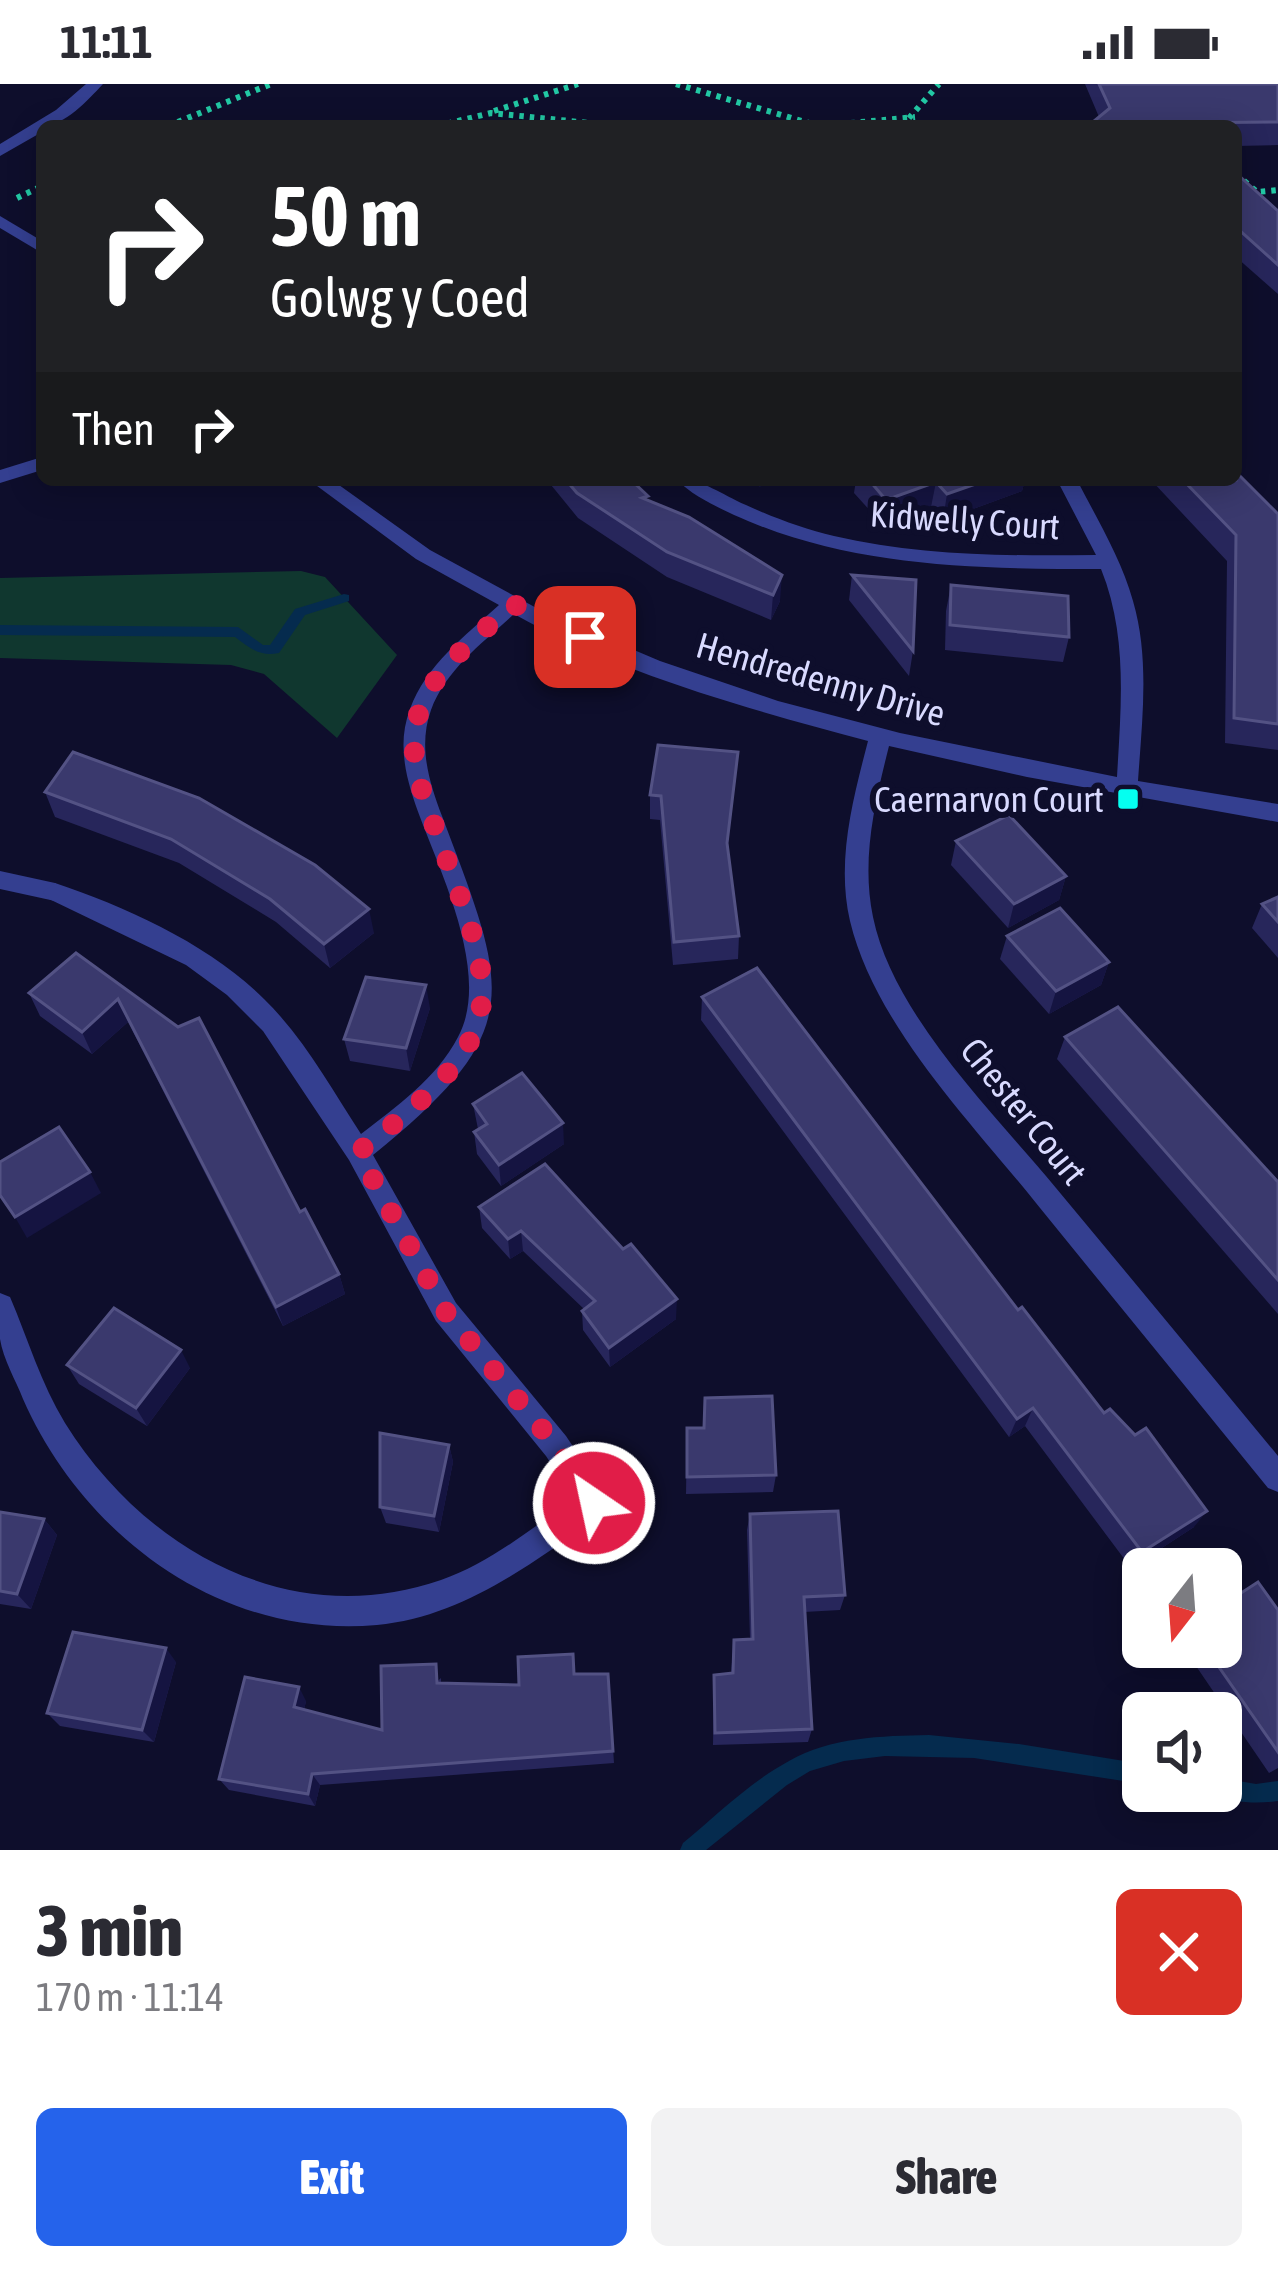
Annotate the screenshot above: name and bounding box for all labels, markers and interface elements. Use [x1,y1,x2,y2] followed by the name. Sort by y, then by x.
[60,16,153,68] text: 11:11
[72,168,228,324] icon: right
[270,168,421,264] text: 50 m
[270,267,530,328] text: Golwg y Coed
[179,396,245,462] icon: right
[72,403,155,455] text: Then
[869,492,1061,548] street label: Kidwelly Court
[534,586,636,688] pin
[552,604,618,670] icon: arrive
[692,623,950,735] street label: Hendredenny Drive
[874,778,1104,820] place label: Caernarvon Court
[1115,786,1141,812] marker: Caernarvon Court
[952,1029,1096,1193] street label: Chester Court
[531,1440,657,1566] position arrow
[1122,1548,1242,1668] north arrow
[1122,1548,1242,1812] map controls
[1122,1692,1242,1812] button: sound
[36,1889,183,1971] text: 3 min
[1116,1889,1242,2015] button: close
[36,1975,224,2019] text: 170 m · 11:14
[36,2108,627,2246] button: Exit
[651,2108,1242,2246] button: Share

